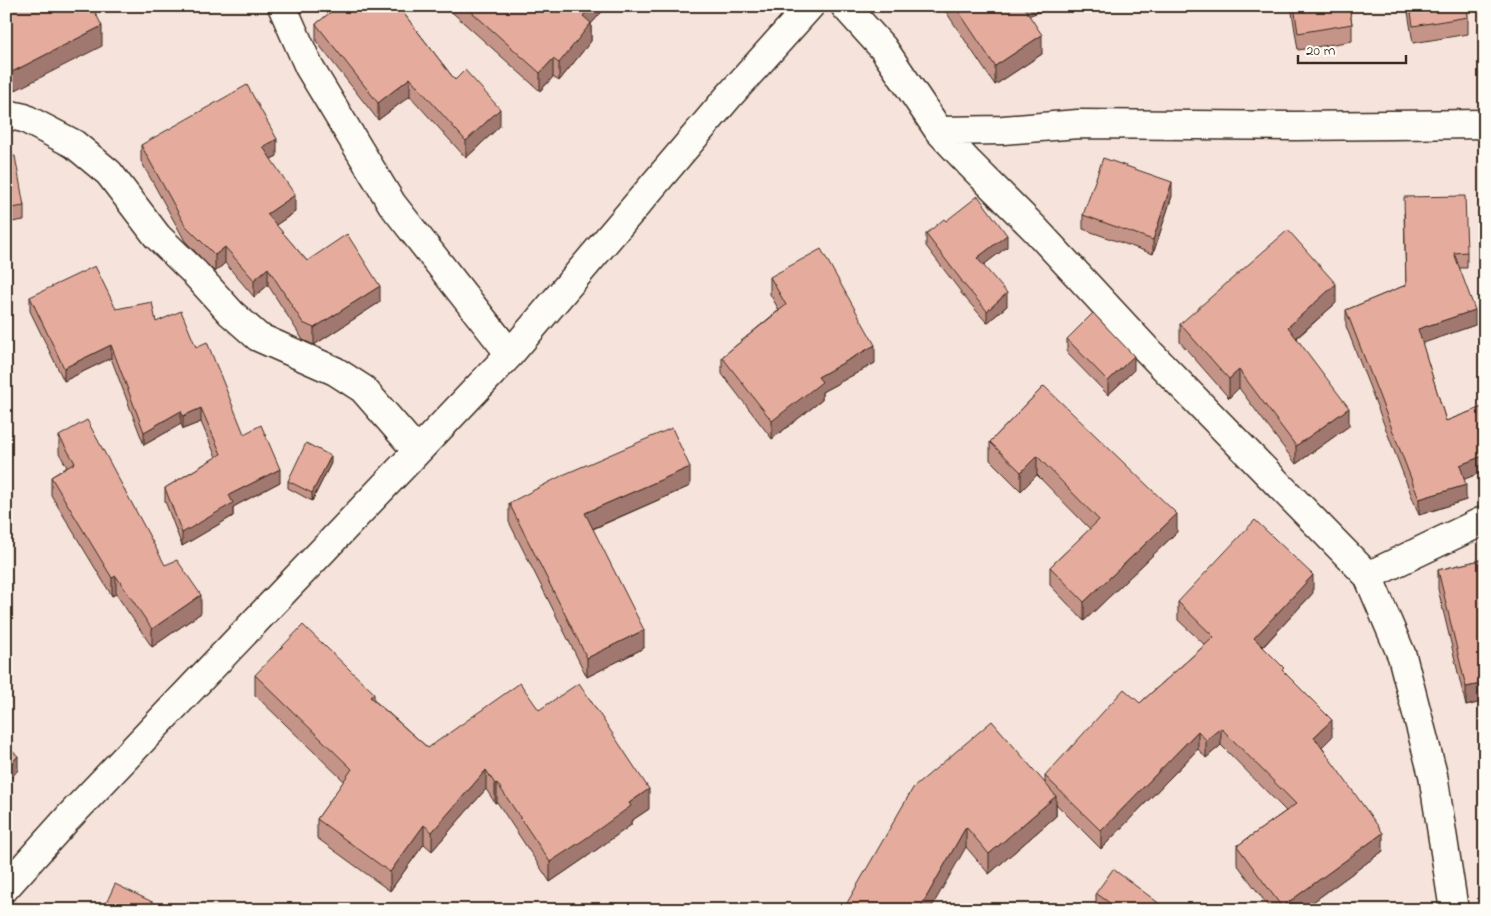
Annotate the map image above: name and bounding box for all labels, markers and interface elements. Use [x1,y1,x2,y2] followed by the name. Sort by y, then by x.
[1298,32,1406,64] scale bar
[1306,40,1336,62] text: 20 m

